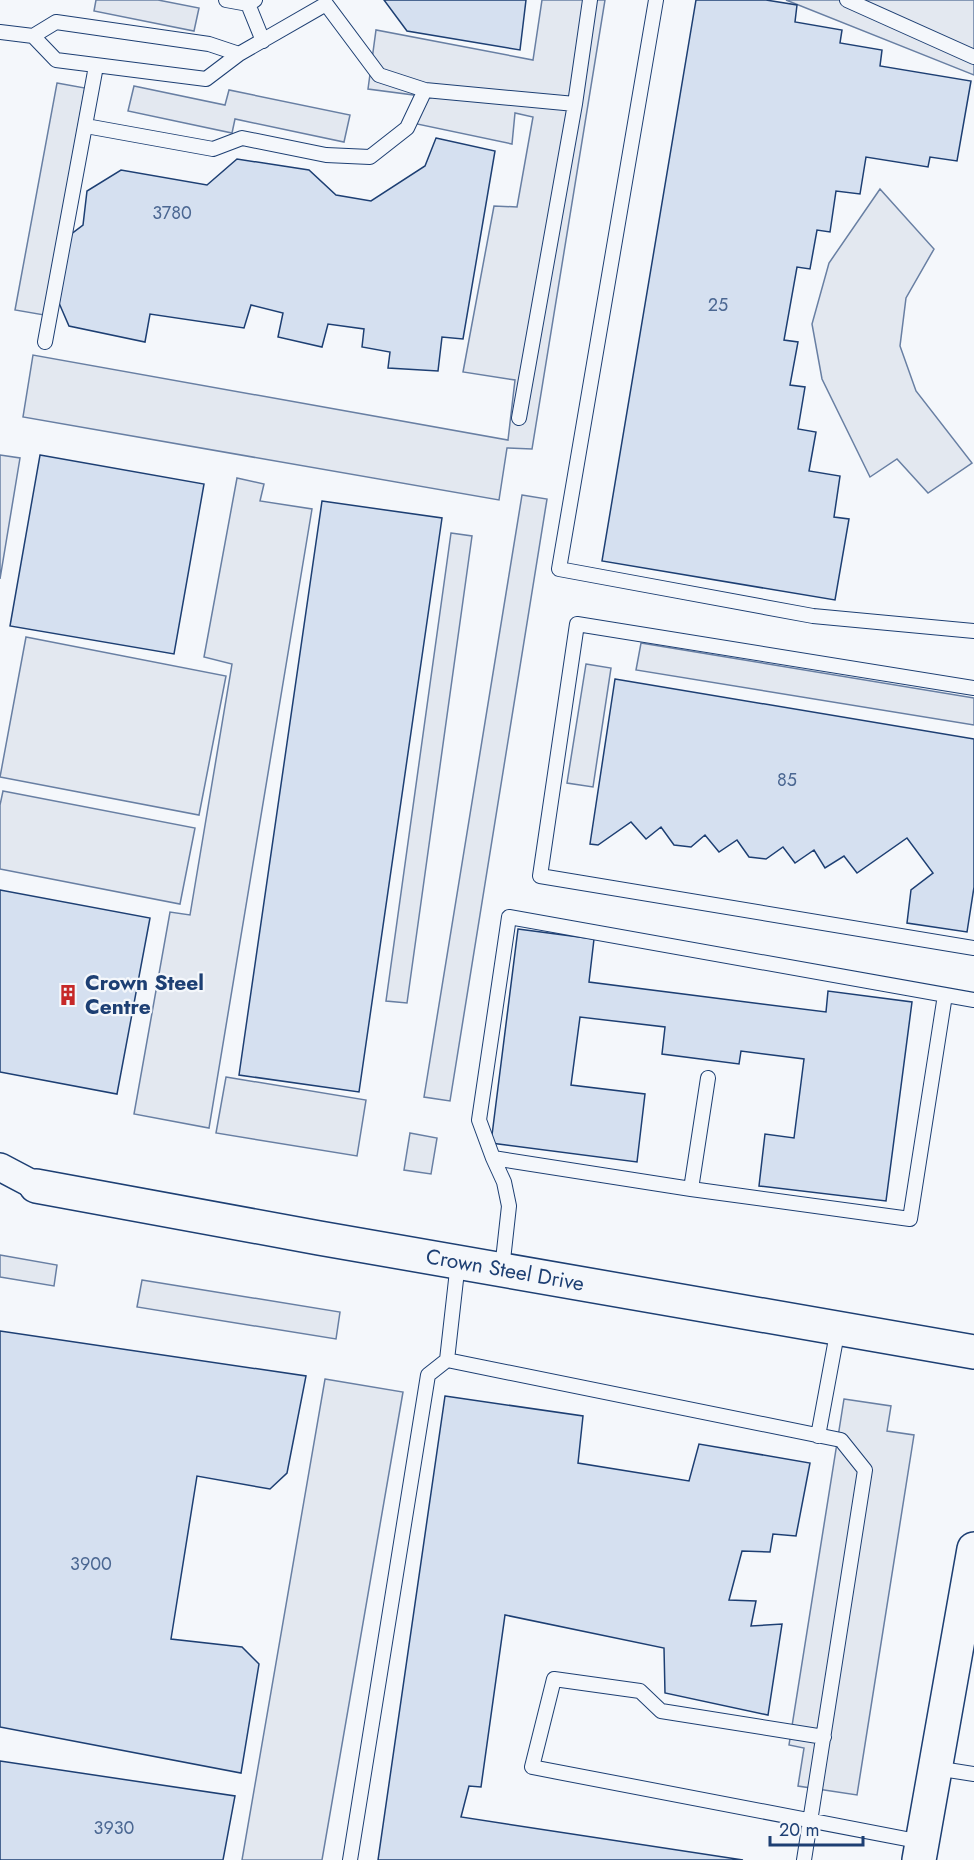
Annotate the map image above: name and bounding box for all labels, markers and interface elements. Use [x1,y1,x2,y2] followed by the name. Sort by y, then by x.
[152,200,192,226] house number: 3780
[708,292,728,318] house number: 25
[777,767,797,793] house number: 85
[85,968,204,1022] place label: Crown Steel Centre
[56,983,80,1007] building icon: Crown Steel Centre
[424,1241,587,1299] street label: Crown Steel Drive
[70,1551,112,1577] house number: 3900
[770,1809,863,1847] scale bar
[94,1815,135,1841] house number: 3930
[779,1817,819,1843] text: 20 m

